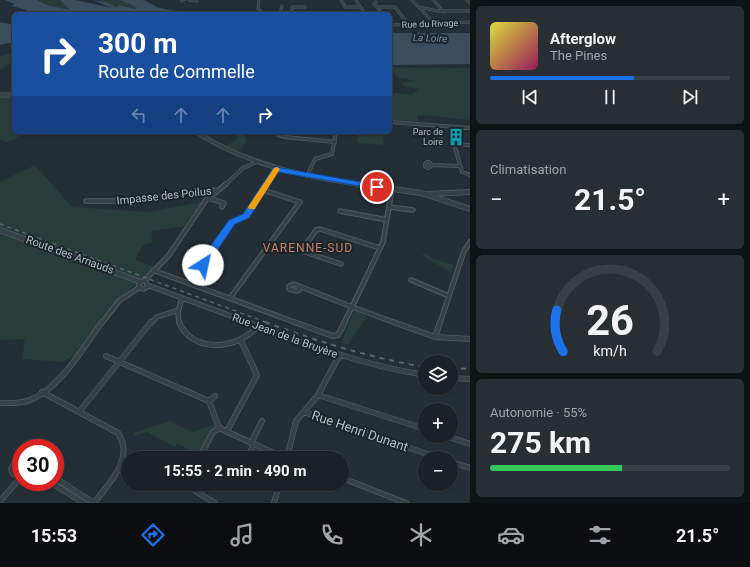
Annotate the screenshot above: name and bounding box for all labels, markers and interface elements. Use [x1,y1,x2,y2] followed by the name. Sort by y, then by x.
[402,18,459,30] street label: Rue du Rivage
[98,27,177,60] text: 300 m
[32,28,84,80] icon: right
[550,30,616,48] text: Afterglow
[413,32,447,44] water label: La Loire
[550,48,607,63] text: The Pines
[98,61,255,82] text: Route de Commelle
[519,86,541,108] icon: previous
[599,86,621,108] icon: pause
[679,86,701,108] icon: next
[128,104,150,126] icon: left
[170,104,192,126] icon: ahead
[212,104,234,126] icon: ahead
[254,104,276,126] icon: right
[413,127,443,147] place label: Parc de Loire
[446,127,466,147] building icon: Parc de Loire
[490,162,566,177] text: Climatisation
[360,170,394,204] pin
[366,176,388,198] icon: arrive
[574,182,646,217] text: 21.5°
[116,185,212,207] street label: Impasse des Poilus
[490,187,503,212] text: −
[718,187,730,212] text: +
[24,233,116,277] street label: Route des Arnauds
[263,241,353,255] district label: VARENNE-SUD
[182,244,224,286] position arrow
[586,295,634,344] text: 26
[230,311,340,361] street label: Rue Jean de la Bruyère
[593,342,627,358] text: km/h
[418,355,458,491] map controls
[418,355,458,395] button: layers
[418,403,458,443] button: +
[490,405,587,420] text: Autonomie · 55%
[310,407,410,455] street label: Rue Henri Dunant
[490,425,591,460] text: 275 km
[12,439,64,491] speed limit sign: 30
[418,451,458,491] button: −
[164,462,306,480] text: 15:55 · 2 min · 490 m
[139,521,167,549] icon: directions
[228,521,256,549] icon: music
[318,521,346,549] icon: phone
[407,521,435,549] icon: climate
[497,521,525,549] icon: car
[586,521,614,549] icon: filters
[31,525,77,546] text: 15:53
[676,525,719,546] text: 21.5°

